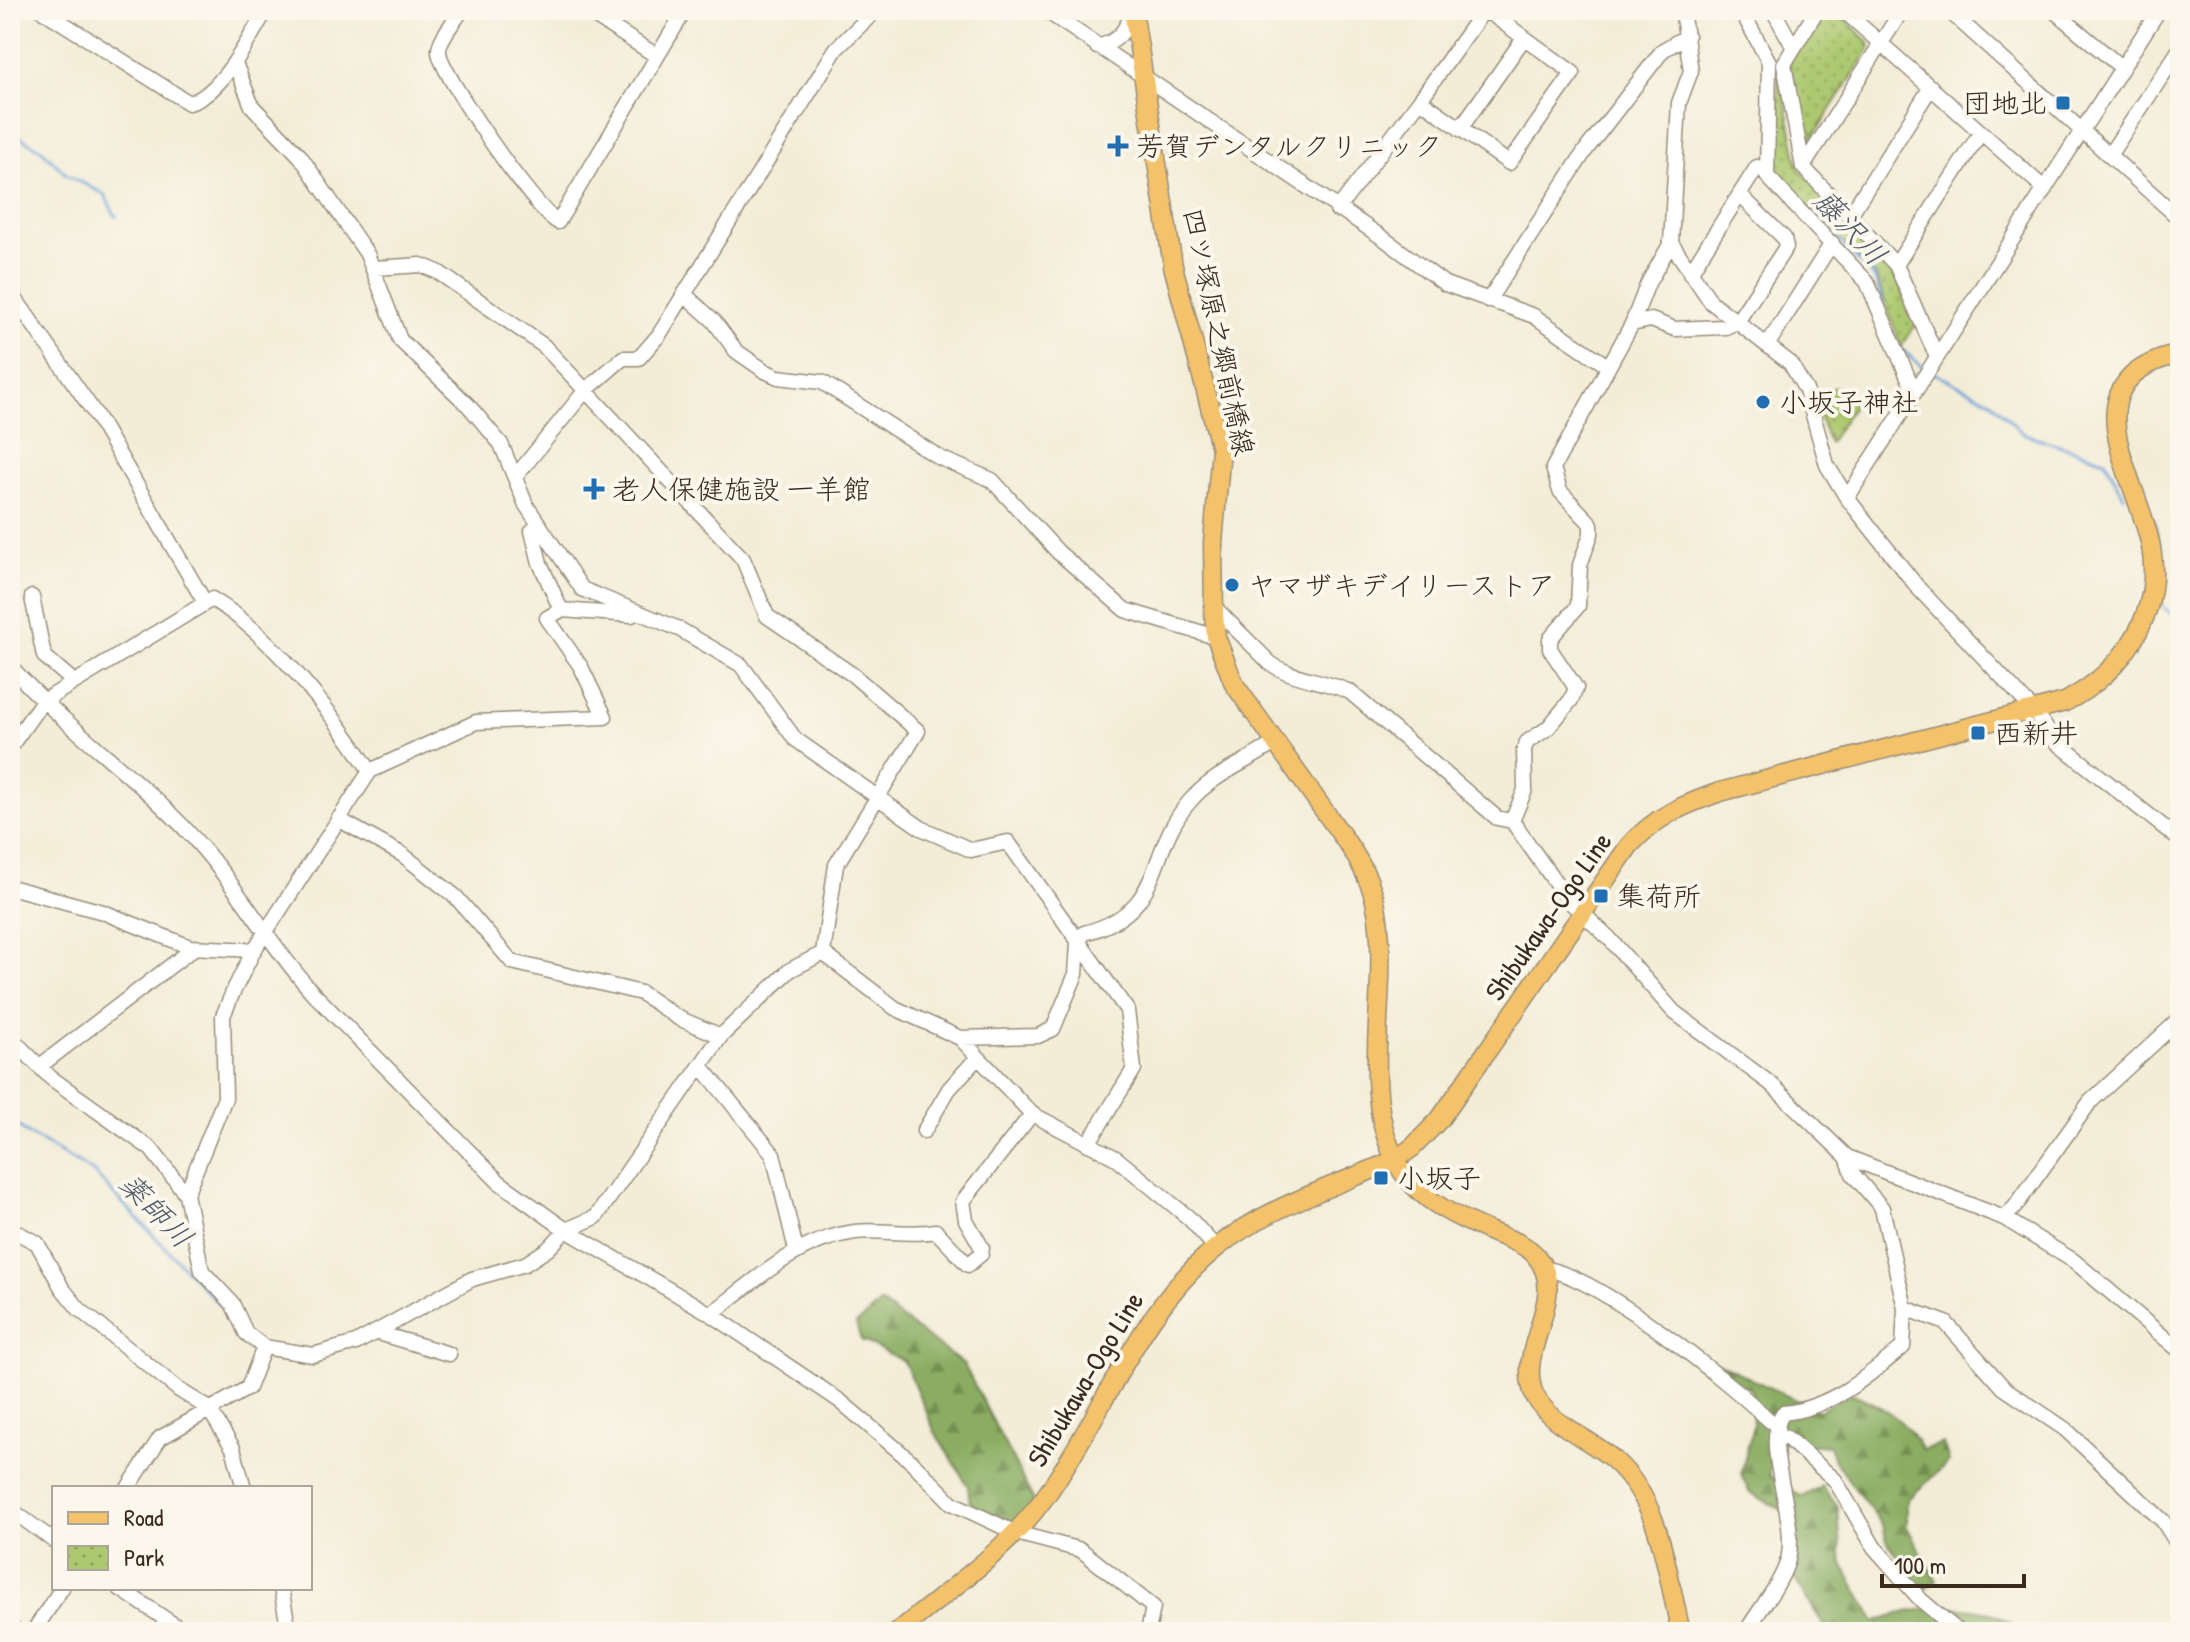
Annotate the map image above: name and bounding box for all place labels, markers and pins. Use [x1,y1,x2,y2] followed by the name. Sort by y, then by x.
[1963,84,2047,122] place label: 団地北
[2054,94,2072,112] marker: 団地北
[1136,127,1442,165] place label: 芳賀デンタルクリニック
[1107,135,1129,157] marker: 芳賀デンタルクリニック
[1779,383,1919,421] place label: 小坂子神社
[1754,393,1772,411] marker: 小坂子神社
[612,470,870,508] place label: 老人保健施設 一羊館
[583,478,605,500] marker: 老人保健施設 一羊館
[1248,566,1555,604] place label: ヤマザキデイリーストア
[1223,576,1241,594] marker: ヤマザキデイリーストア
[1994,714,2078,752] place label: 西新井
[1969,724,1987,742] marker: 西新井
[1617,877,1701,915] place label: 集荷所
[1592,887,1610,905] marker: 集荷所
[1397,1159,1481,1197] place label: 小坂子
[1372,1169,1390,1187] marker: 小坂子

